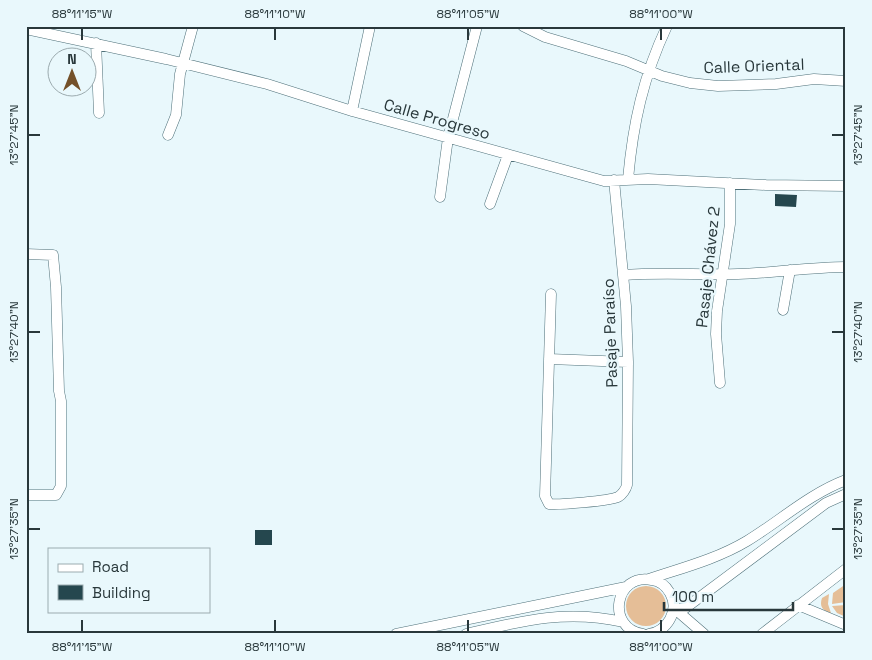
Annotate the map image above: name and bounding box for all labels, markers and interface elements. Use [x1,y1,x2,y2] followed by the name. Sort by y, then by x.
[52,6,113,22] text: 88°11'15"W
[245,6,306,22] text: 88°11'10"W
[436,6,500,22] text: 88°11'05"W
[629,6,693,22] text: 88°11'00"W
[48,48,98,98] north arrow
[67,50,77,68] text: N
[703,54,805,78] street label: Calle Oriental
[381,94,493,144] street label: Calle Progreso
[6,104,22,166] text: 13°27'45"N
[850,104,866,166] text: 13°27'45"N
[691,205,725,329] street label: Pasaje Chávez 2
[598,278,622,388] street label: Pasaje Paraíso
[6,301,22,363] text: 13°27'40"N
[850,301,866,363] text: 13°27'40"N
[6,498,22,560] text: 13°27'35"N
[850,498,866,560] text: 13°27'35"N
[48,548,210,612] legend
[92,557,129,576] text: Road
[664,580,793,612] scale bar
[92,583,151,602] text: Building
[672,587,714,606] text: 100 m
[52,639,113,655] text: 88°11'15"W
[245,639,306,655] text: 88°11'10"W
[436,639,500,655] text: 88°11'05"W
[629,639,693,655] text: 88°11'00"W

